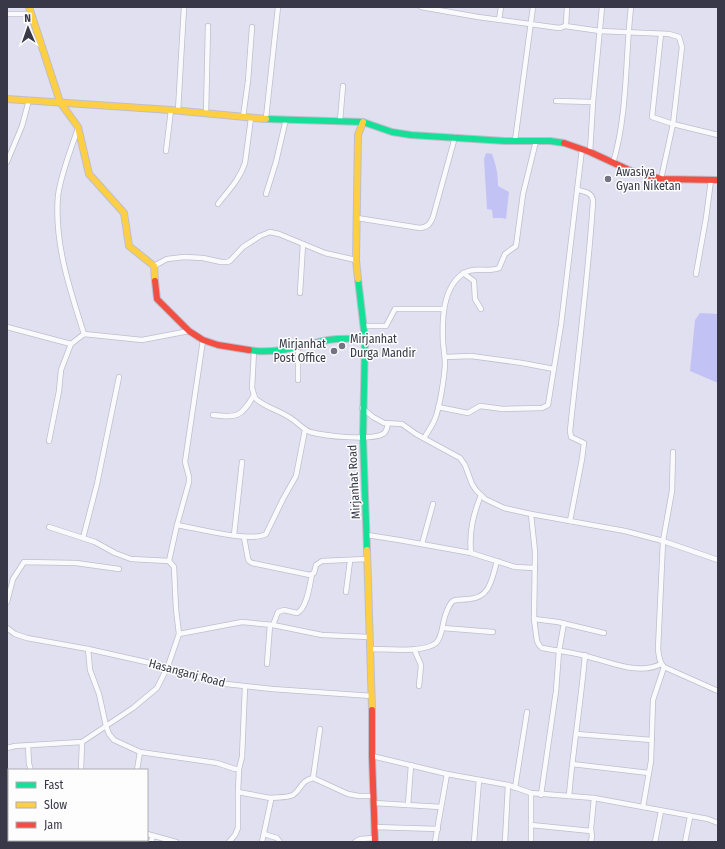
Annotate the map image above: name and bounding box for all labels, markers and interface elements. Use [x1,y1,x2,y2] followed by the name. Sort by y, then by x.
[8,8,48,48] north arrow
[24,12,31,25] text: N
[616,165,681,193] place label: Awasiya Gyan Niketan
[603,174,613,184] marker: Awasiya Gyan Niketan
[350,332,417,360] place label: Mirjanhat Durga Mandir
[274,337,326,365] place label: Mirjanhat Post Office
[337,341,347,351] marker: Mirjanhat Durga Mandir
[329,346,339,356] marker: Mirjanhat Post Office
[345,444,363,520] street label: Mirjanhat Road
[147,656,227,690] street label: Hasanganj Road
[8,769,148,841] legend
[44,778,63,792] text: Fast
[44,798,67,812] text: Slow
[44,818,62,832] text: Jam

